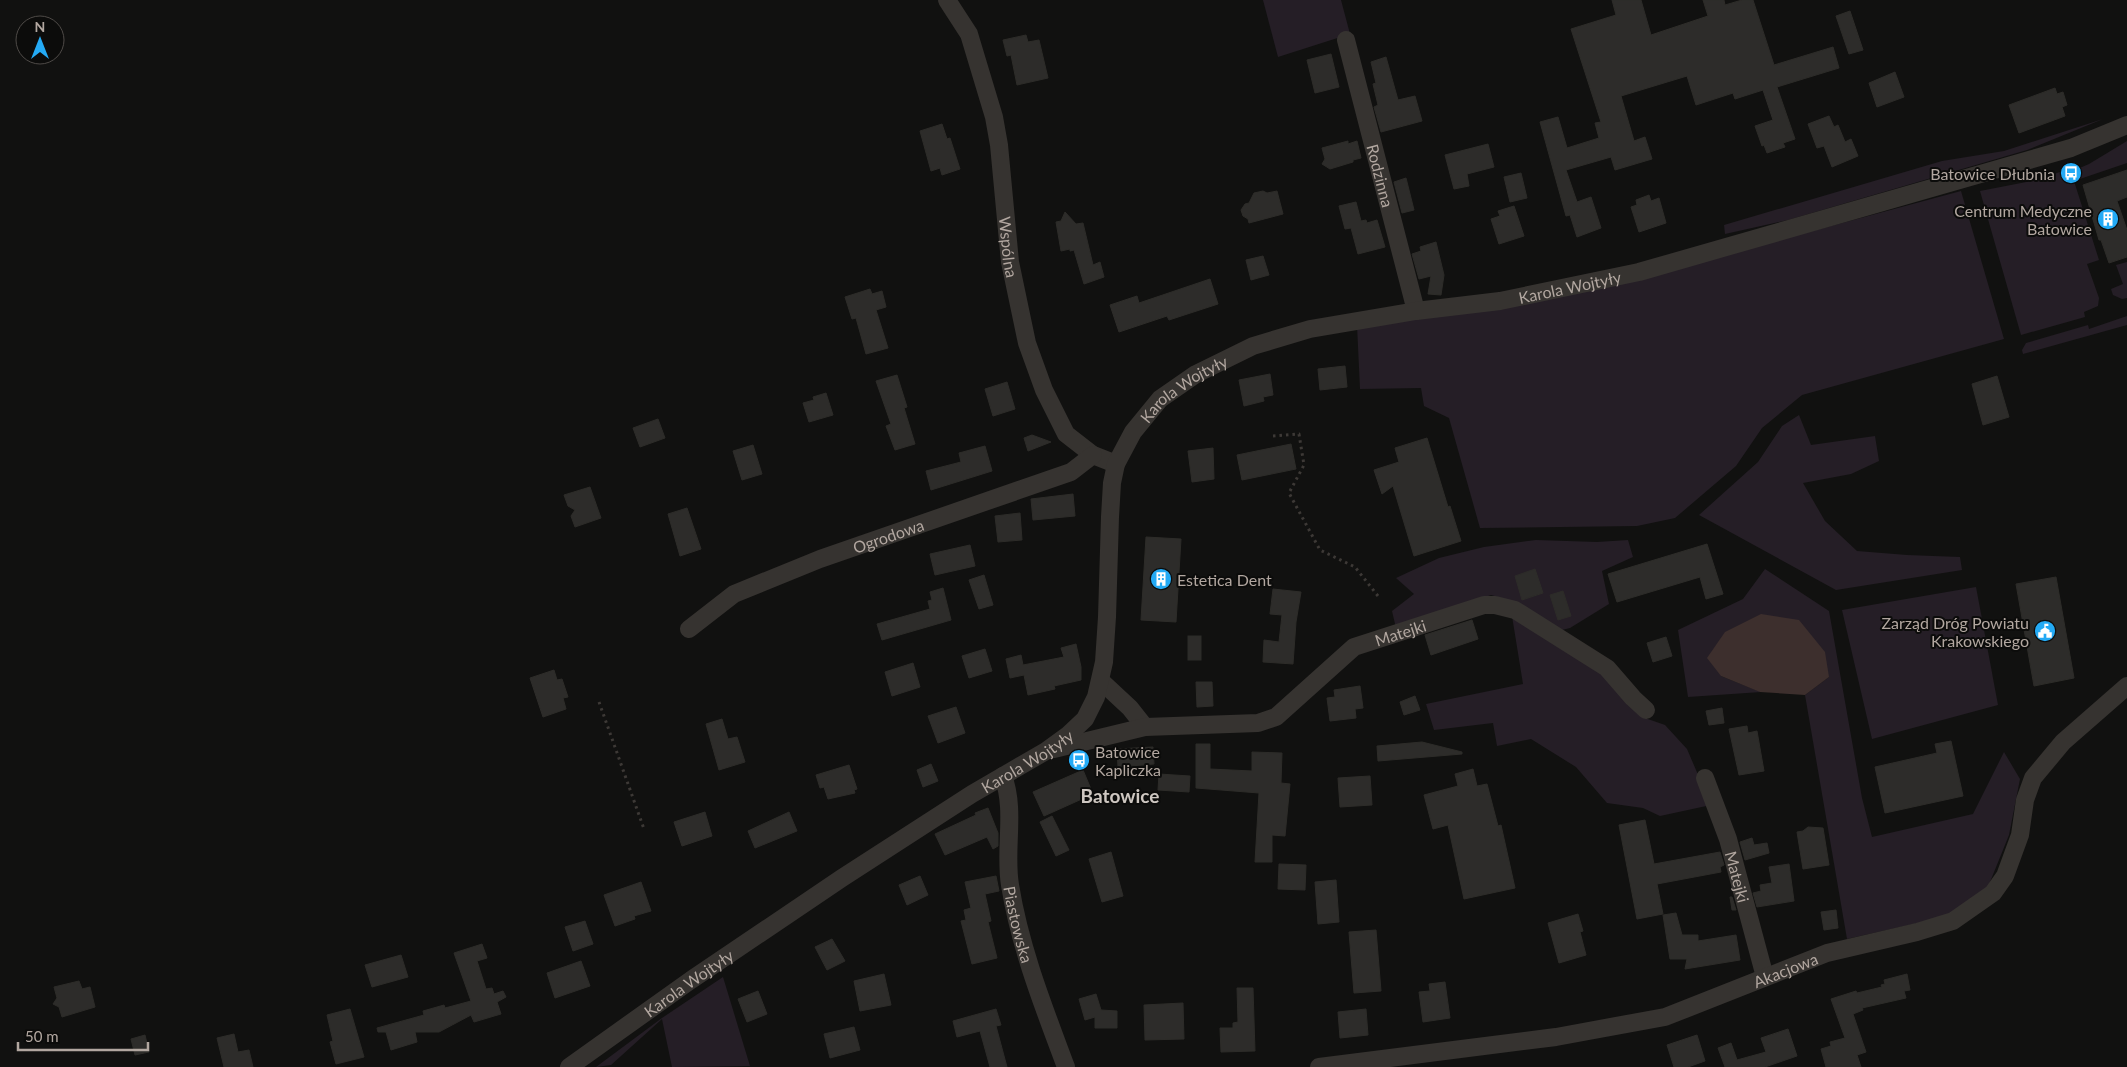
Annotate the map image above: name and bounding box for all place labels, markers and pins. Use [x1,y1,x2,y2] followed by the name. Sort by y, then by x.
[2059,161,2083,185] bus stop icon: Batowice Dłubnia
[1930,164,2055,183] place label: Batowice Dłubnia
[1954,201,2092,238] place label: Centrum Medyczne Batowice
[2096,207,2120,231] building icon: Centrum Medyczne Batowice
[1149,567,1173,591] building icon: Estetica Dent
[1177,570,1272,589] place label: Estetica Dent
[1881,613,2029,650] place label: Zarząd Dróg Powiatu Krakowskiego
[2033,619,2057,643] public building icon: Zarząd Dróg Powiatu Krakowskiego
[1095,742,1161,779] place label: Batowice Kapliczka
[1067,748,1091,772] bus stop icon: Batowice Kapliczka

